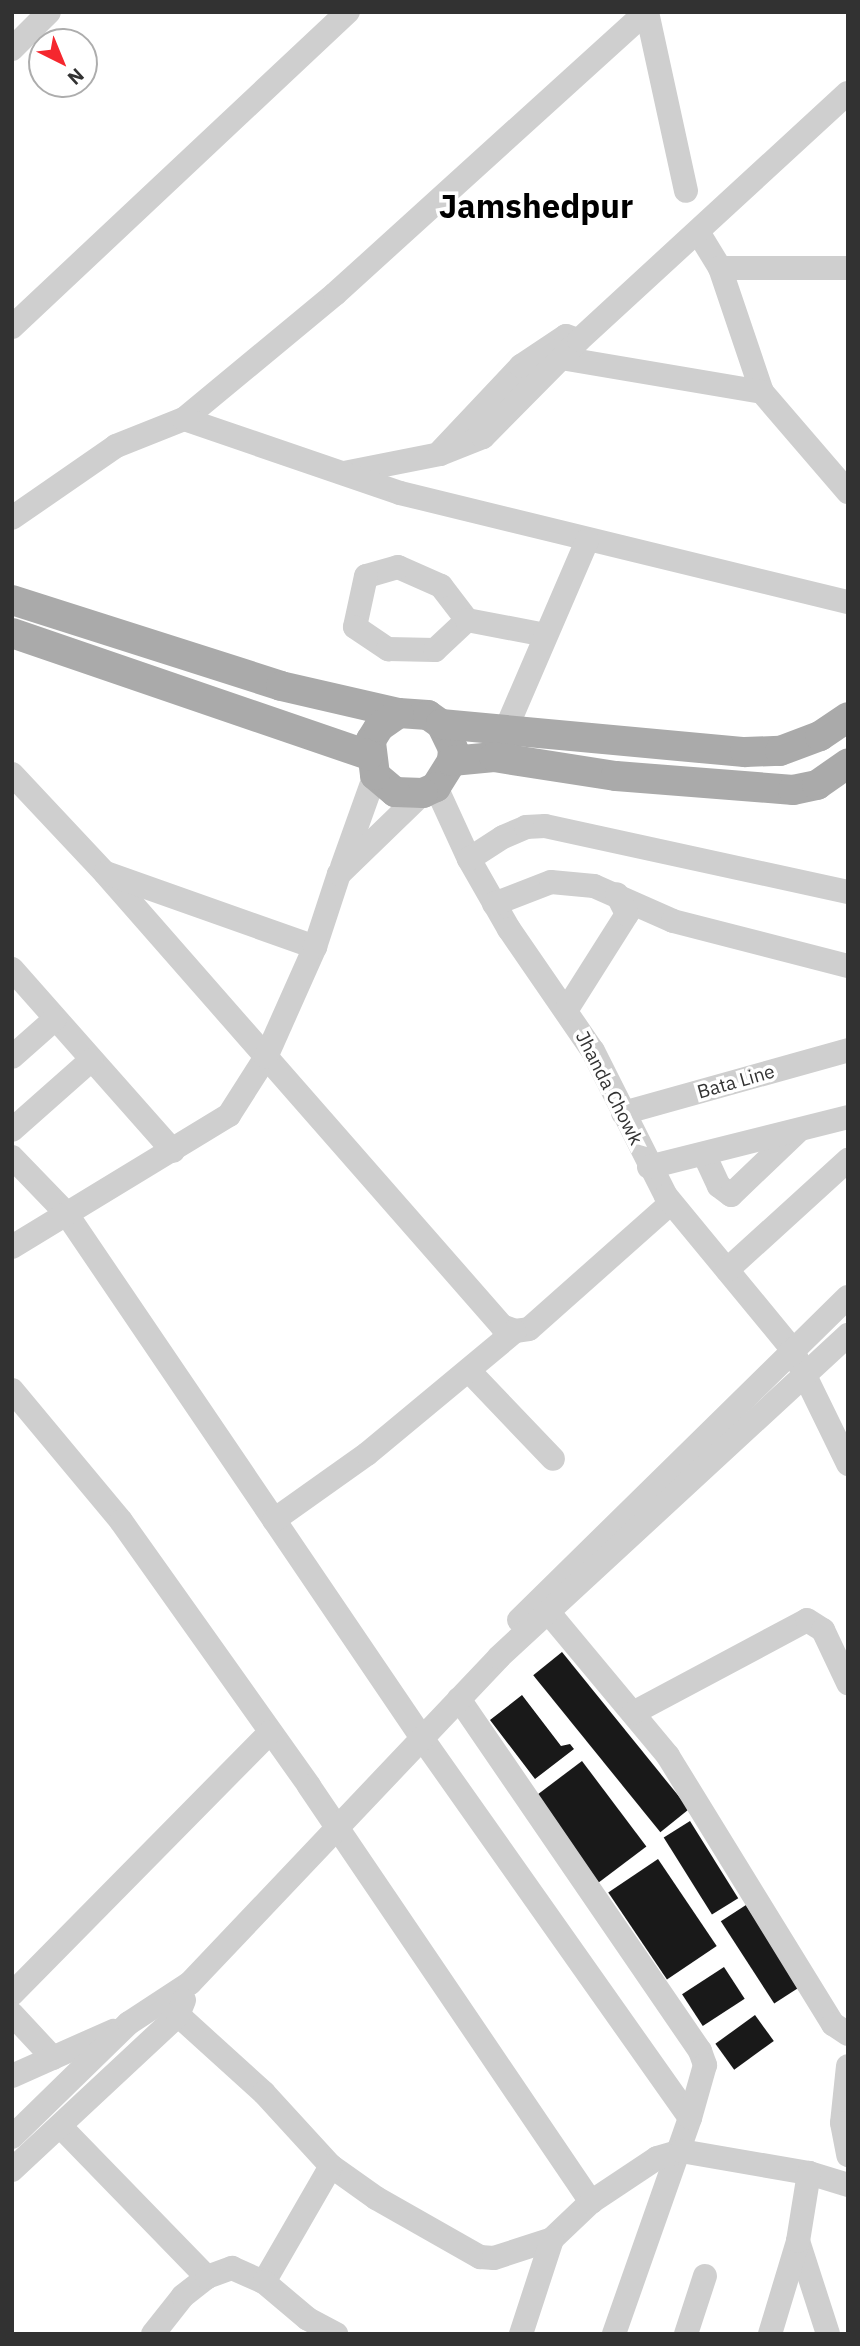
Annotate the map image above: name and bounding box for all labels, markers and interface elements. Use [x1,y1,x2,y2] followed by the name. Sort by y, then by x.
[28,28,98,98] north arrow
[63,63,89,90] text: N
[439,186,633,226] district label: Jamshedpur
[571,1027,647,1149] street label: Jhanda Chowk
[695,1060,777,1104] street label: Bata Line

